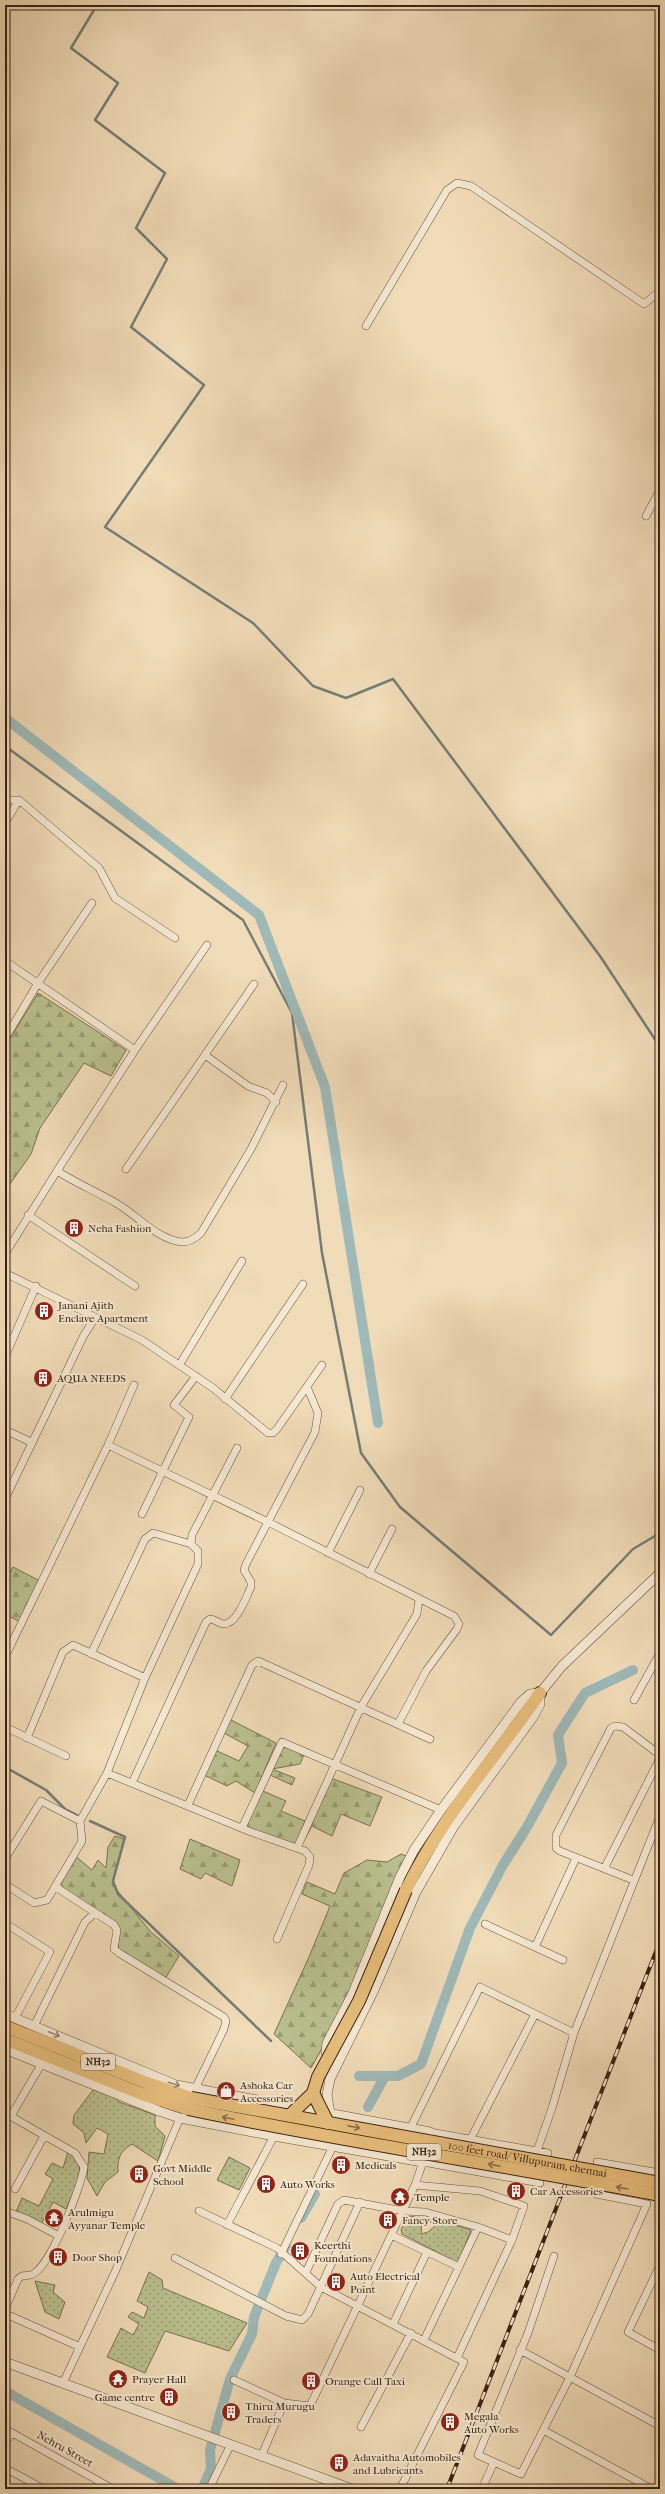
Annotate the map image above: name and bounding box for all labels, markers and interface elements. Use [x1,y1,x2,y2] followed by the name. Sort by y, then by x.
[63,1217,85,1239] building icon: Neha Fashion
[88,1222,152,1235] place label: Neha Fashion
[57,1299,149,1325] place label: Janani Ajith Enclave Apartment
[33,1300,55,1322] building icon: Janani Ajith Enclave Apartment
[32,1367,54,1389] building icon: AQUA NEEDS
[56,1372,126,1385] place label: AQUA NEEDS
[48,2031,60,2039] one-way arrow
[81,2054,115,2070] road number: NH32
[239,2079,293,2105] place label: Ashoka Car Accessories
[215,2080,237,2102] shop icon: Ashoka Car Accessories
[168,2081,181,2088] one-way arrow
[222,2113,235,2121] one-way arrow
[347,2124,360,2132] one-way arrow
[447,2138,609,2180] street label: 100 feet road/ Villupuram, chennai
[407,2144,441,2160] road number: NH32
[330,2154,352,2176] building icon: Medicals
[355,2159,397,2172] place label: Medicals
[488,2161,501,2169] one-way arrow
[153,2162,212,2188] place label: Govt Middle School
[128,2163,150,2185] building icon: Govt Middle School
[255,2173,277,2195] building icon: Auto Works
[279,2178,335,2191] place label: Auto Works
[505,2180,527,2202] building icon: Car Accessories
[615,2184,628,2192] one-way arrow
[530,2185,603,2198] place label: Car Accessories
[389,2186,411,2208] temple icon: Temple
[414,2191,450,2204] place label: Temple
[67,2206,146,2232] place label: Arulmigu Ayyanar Temple
[43,2207,65,2229] temple icon: Arulmigu Ayyanar Temple
[377,2209,399,2231] building icon: Fancy Store
[402,2214,458,2227] place label: Fancy Store
[314,2239,372,2265] place label: Keerthi Foundations
[289,2240,311,2262] building icon: Keerthi Foundations
[47,2246,69,2268] building icon: Door Shop
[72,2251,122,2264] place label: Door Shop
[349,2270,420,2296] place label: Auto Electrical Point
[325,2271,347,2293] building icon: Auto Electrical Point
[107,2368,129,2390] temple icon: Prayer Hall
[300,2370,322,2392] building icon: Orange Call Taxi
[132,2373,186,2386] place label: Prayer Hall
[325,2375,406,2388] place label: Orange Call Taxi
[158,2386,180,2408] building icon: Game centre
[95,2391,156,2404] place label: Game centre
[245,2400,316,2426] place label: Thiru Murugu Traders
[220,2401,242,2423] building icon: Thiru Murugu Traders
[463,2410,519,2436] place label: Megala Auto Works
[439,2411,461,2433] building icon: Megala Auto Works
[35,2428,95,2470] street label: Nehru Street
[352,2451,461,2477] place label: Adavaitha Automobiles and Lubricants
[328,2452,350,2474] building icon: Adavaitha Automobiles and Lubricants

